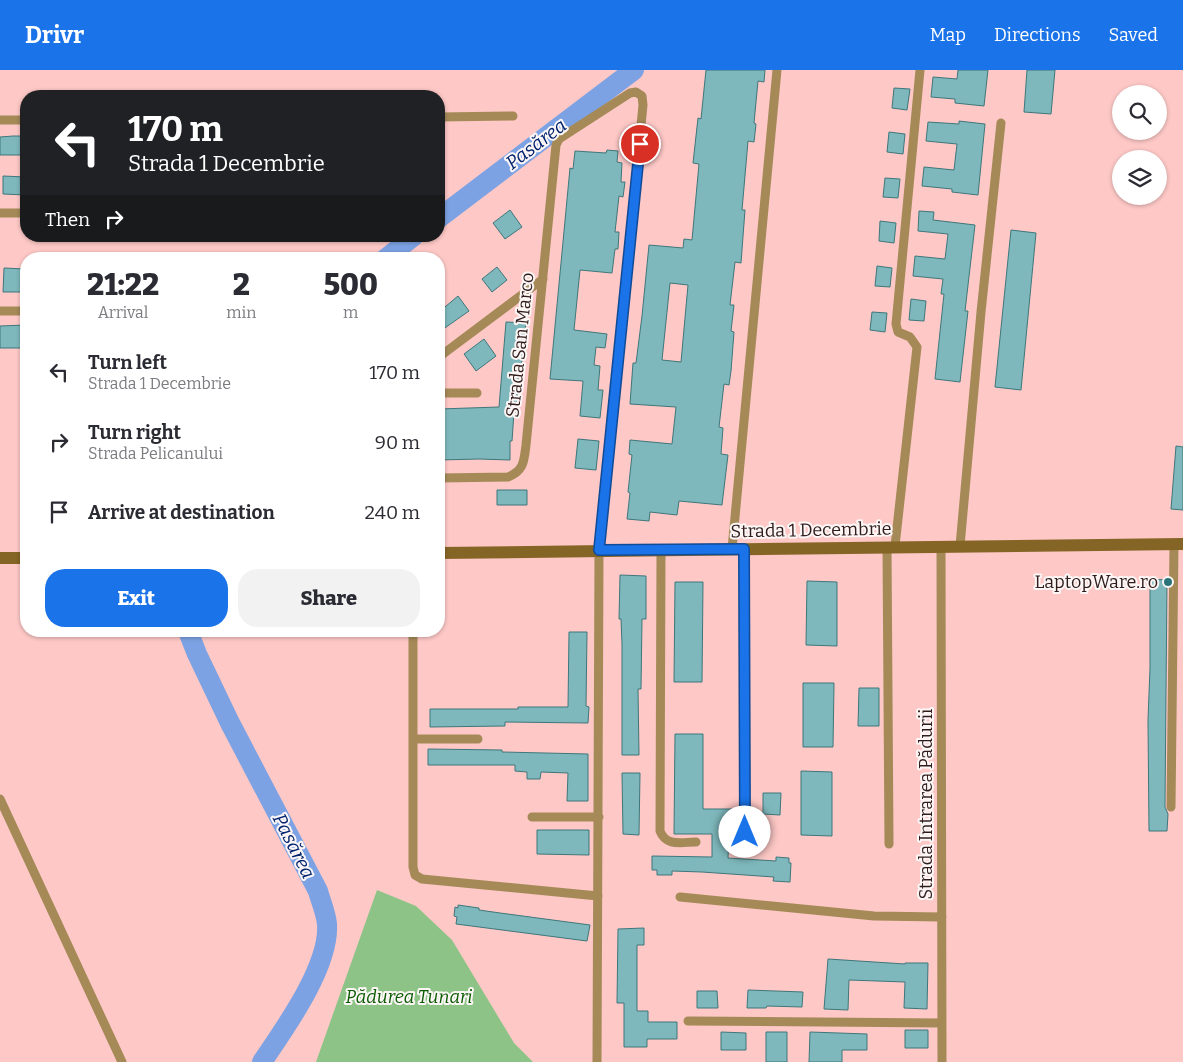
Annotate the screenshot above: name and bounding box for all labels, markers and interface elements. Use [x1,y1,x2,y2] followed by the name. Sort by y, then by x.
[25,21,84,49] text: Drivr
[930,24,966,46] text: Map
[994,24,1081,46] text: Directions
[1109,24,1158,46] text: Saved
[1112,85,1167,205] map controls
[1112,85,1167,140] button: search
[128,108,223,150] text: 170 m
[45,110,110,175] icon: left
[501,114,571,174] water label: Pasărea
[619,123,661,165] pin
[626,130,654,158] icon: arrive
[128,150,325,177] text: Strada 1 Decembrie
[1112,150,1167,205] button: layers
[100,205,128,233] icon: right
[45,208,90,231] text: Then
[87,267,159,303] text: 21:22
[233,267,250,303] text: 2
[323,267,378,303] text: 500
[501,271,539,419] street label: Strada San Marco
[98,303,148,322] text: Arrival
[226,303,256,322] text: min
[343,303,358,322] text: m
[88,351,167,374] text: Turn left
[45,358,73,386] icon: left
[369,361,420,384] text: 170 m
[88,374,231,393] text: Strada 1 Decembrie
[88,421,181,444] text: Turn right
[45,428,73,456] icon: right
[375,431,420,454] text: 90 m
[88,444,223,463] text: Strada Pelicanului
[45,498,73,526] icon: arrive
[88,501,275,524] text: Arrive at destination
[364,501,420,524] text: 240 m
[730,518,892,542] street label: Strada 1 Decembrie
[45,569,228,627] button: Exit
[238,569,420,627] button: Share
[1035,571,1158,593] place label: LaptopWare.ro
[1162,576,1174,588] marker: LaptopWare.ro
[915,709,937,899] street label: Strada Intrarea Pădurii
[718,805,770,857] position arrow
[268,810,320,882] water label: Pasărea
[346,986,472,1008] park label: Pădurea Tunari

